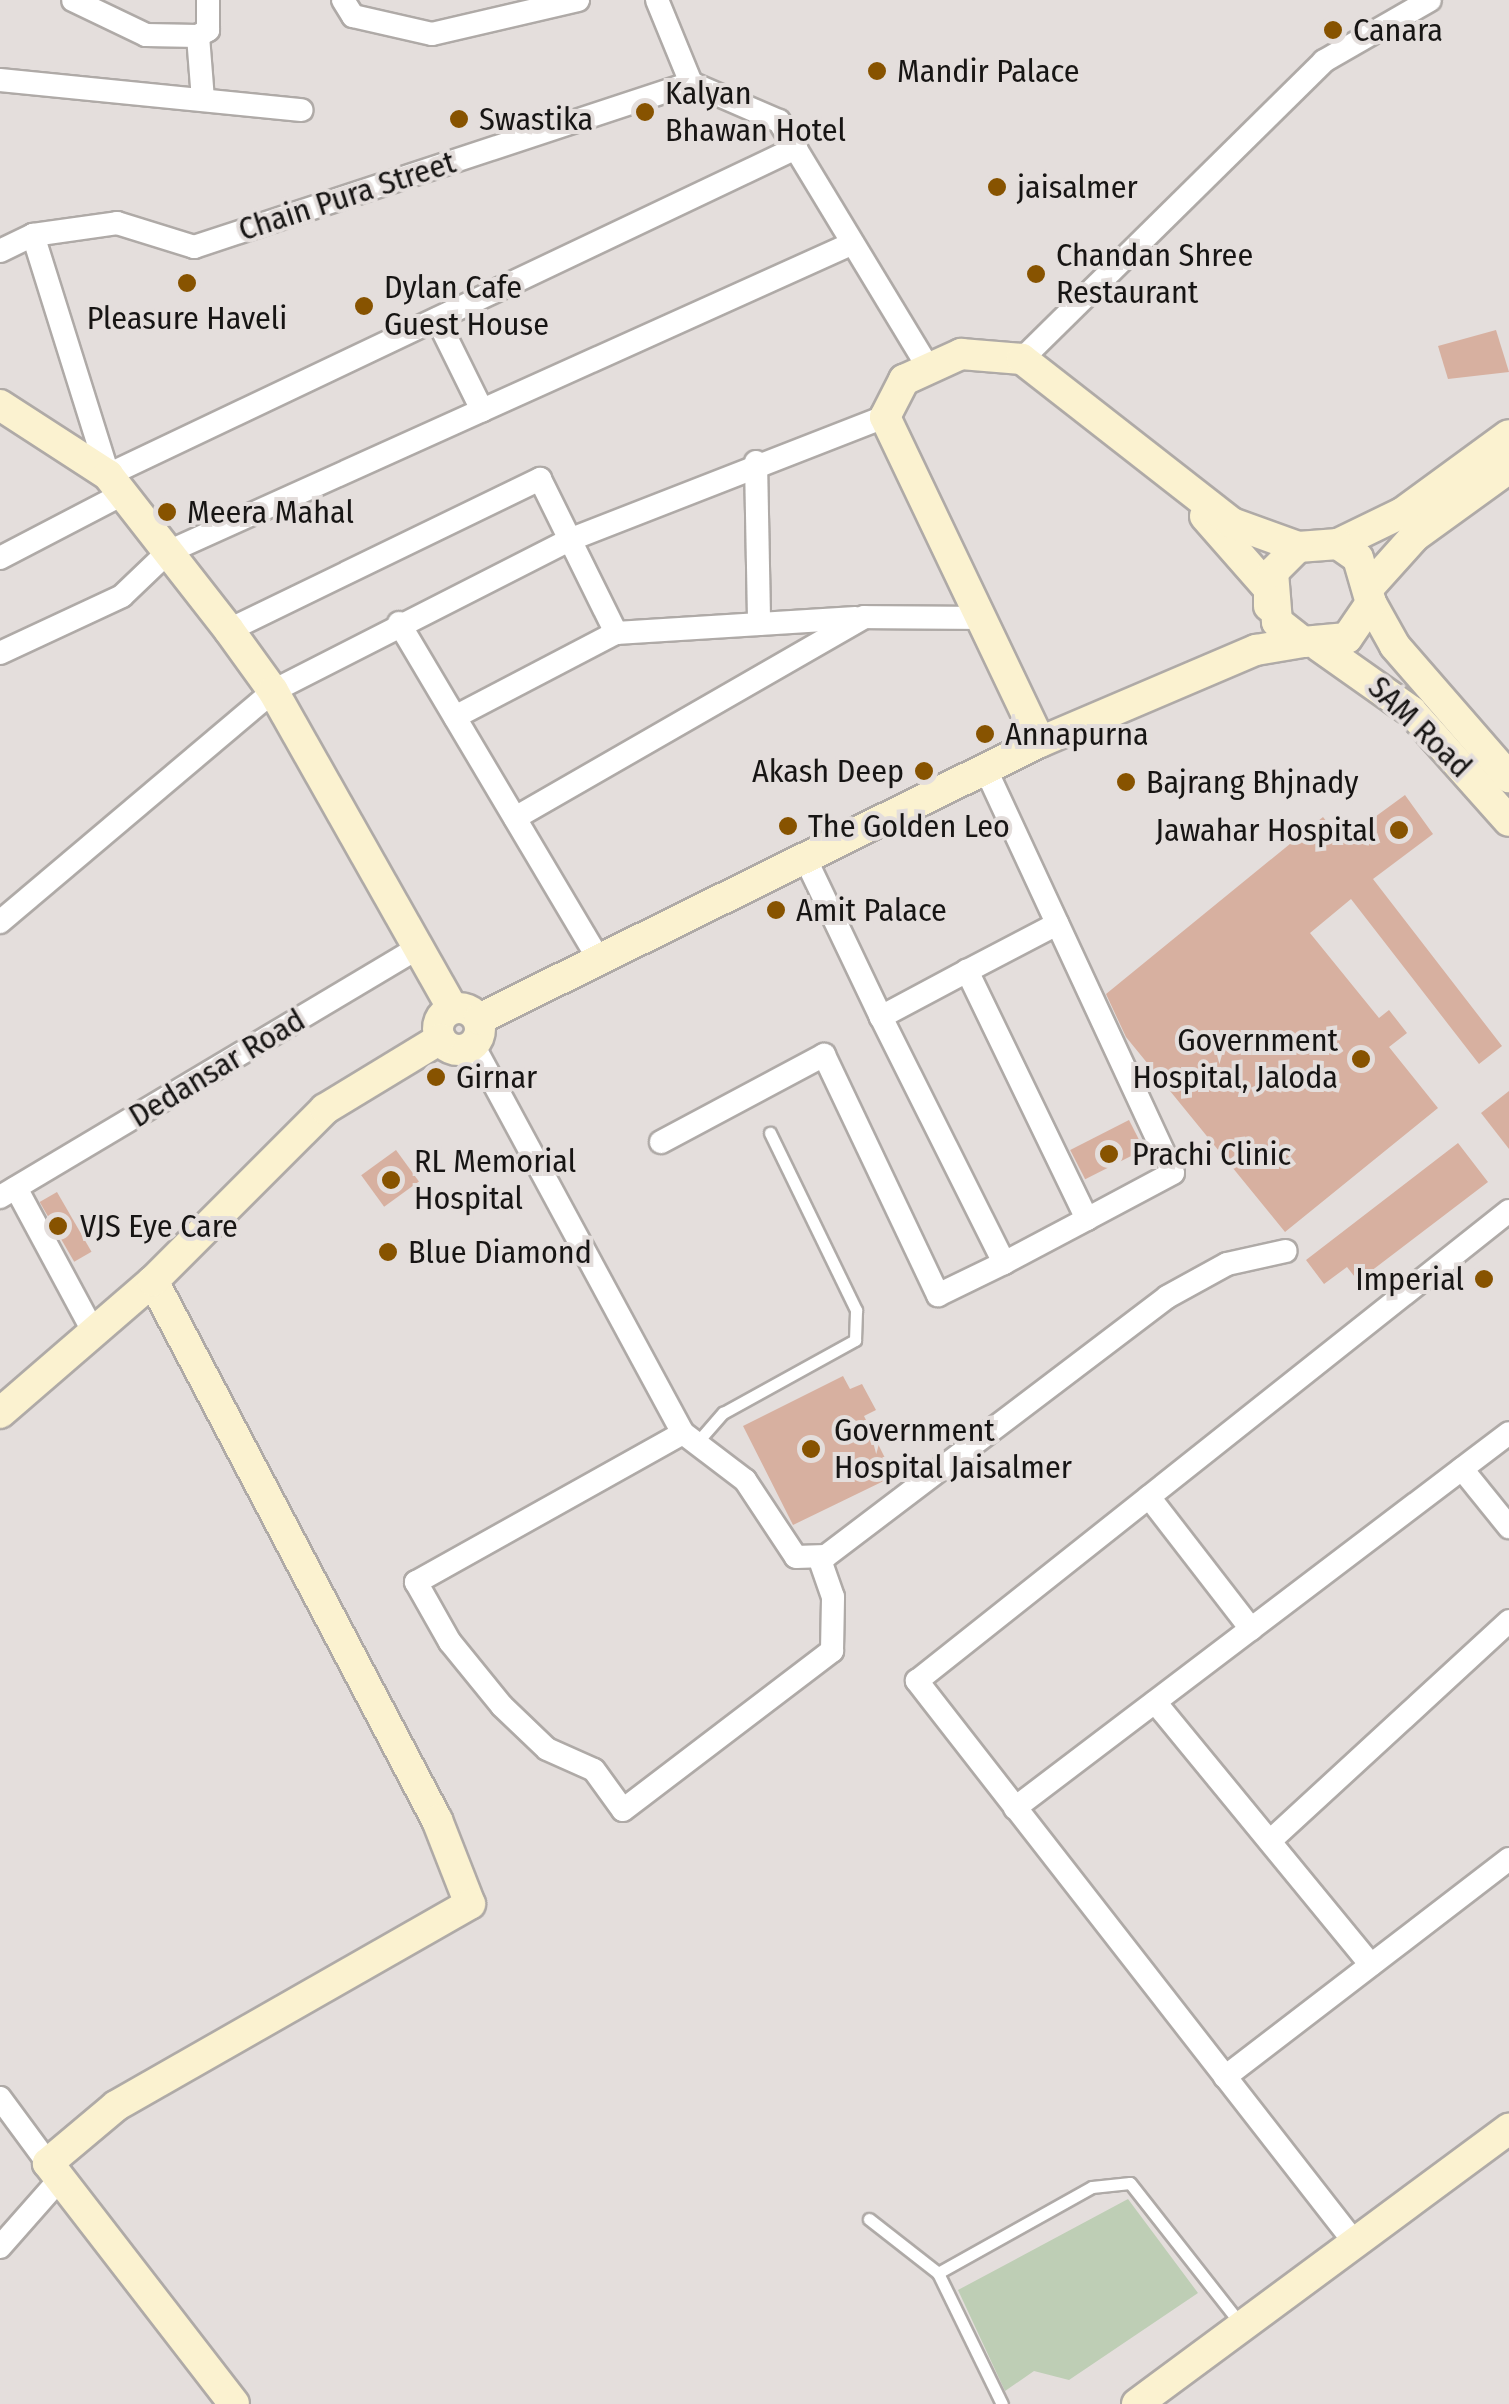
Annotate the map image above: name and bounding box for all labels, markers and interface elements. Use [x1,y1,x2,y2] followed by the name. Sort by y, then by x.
[1353,11,1443,49] place label: Canara
[1322,19,1344,41] marker: Canara
[897,52,1079,90] place label: Mandir Palace
[866,60,888,82] marker: Mandir Palace
[665,75,846,150] place label: Kalyan Bhawan Hotel
[479,100,593,138] place label: Swastika
[634,101,656,123] marker: Kalyan Bhawan Hotel
[448,108,470,130] marker: Swastika
[234,143,460,249] street label: Chain Pura Street
[1017,168,1138,206] place label: jaisalmer
[986,176,1008,198] marker: jaisalmer
[1056,237,1253,312] place label: Chandan Shree Restaurant
[1025,263,1047,285] marker: Chandan Shree Restaurant
[384,269,549,344] place label: Dylan Cafe Guest House
[176,272,198,294] marker: Pleasure Haveli
[353,295,375,317] marker: Dylan Cafe Guest House
[87,299,287,337] place label: Pleasure Haveli
[187,493,354,531] place label: Meera Mahal
[156,501,178,523] marker: Meera Mahal
[1360,668,1480,786] street label: SAM Road
[1005,715,1149,753] place label: Annapurna
[974,723,996,745] marker: Annapurna
[752,752,904,790] place label: Akash Deep
[913,760,935,782] marker: Akash Deep
[1146,763,1359,801] place label: Bajrang Bhjnady
[1115,771,1137,793] marker: Bajrang Bhjnady
[808,807,1010,845] place label: The Golden Leo
[1155,811,1376,849] place label: Jawahar Hospital
[777,815,799,837] marker: The Golden Leo
[1386,817,1412,843] marker: Jawahar Hospital
[796,891,947,929] place label: Amit Palace
[765,899,787,921] marker: Amit Palace
[122,1000,312,1136] street label: Dedansar Road
[1133,1022,1338,1097] place label: Government Hospital, Jaloda
[1348,1046,1374,1072] marker: Government Hospital, Jaloda
[456,1058,537,1096] place label: Girnar
[425,1066,447,1088] marker: Girnar
[1132,1135,1291,1173] place label: Prachi Clinic
[1096,1141,1122,1167] marker: Prachi Clinic
[414,1143,576,1218] place label: RL Memorial Hospital
[378,1167,404,1193] marker: RL Memorial Hospital
[80,1207,238,1245] place label: VJS Eye Care
[45,1213,71,1239] marker: VJS Eye Care
[408,1233,592,1271] place label: Blue Diamond
[377,1241,399,1263] marker: Blue Diamond
[1355,1260,1464,1298] place label: Imperial
[1473,1268,1495,1290] marker: Imperial
[834,1412,1072,1487] place label: Government Hospital Jaisalmer
[798,1436,824,1462] marker: Government Hospital Jaisalmer

